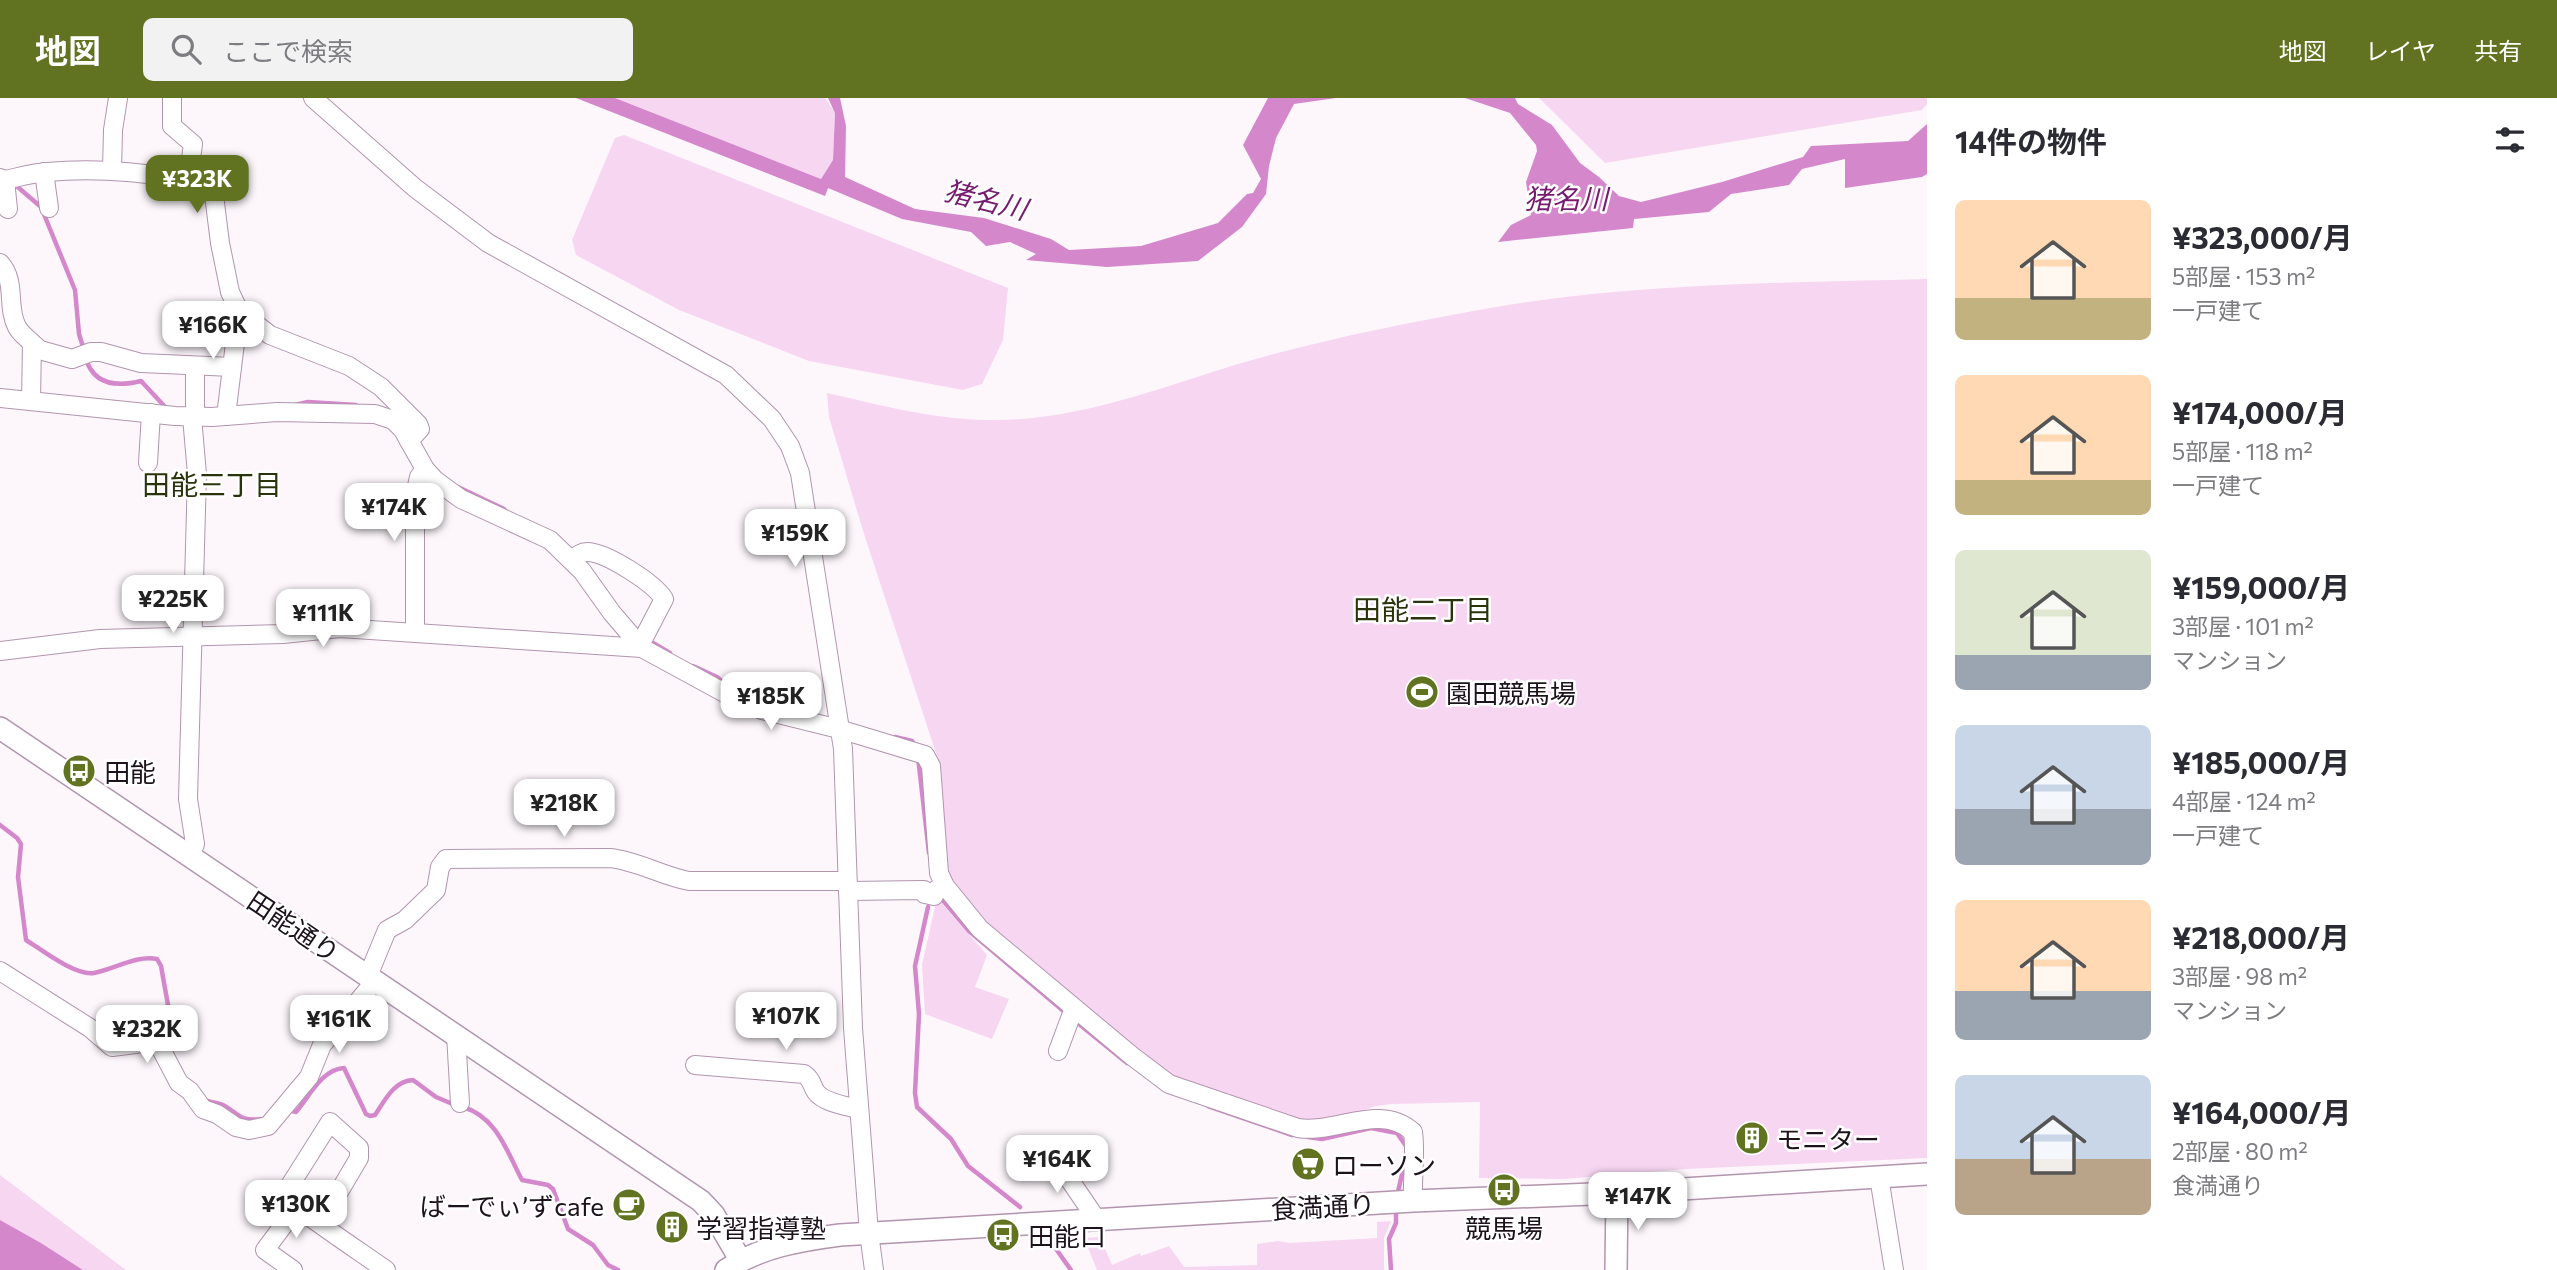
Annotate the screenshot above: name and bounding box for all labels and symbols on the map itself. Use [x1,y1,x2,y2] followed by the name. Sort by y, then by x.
[148,156,246,215] pin: ¥323K
[941,172,1034,226] water label: 猪名川
[1524,181,1611,215] water label: 猪名川
[164,302,262,361] pin: ¥166K
[142,467,282,501] district label: 田能三丁目
[345,484,443,543] pin: ¥174K
[746,510,844,569] pin: ¥159K
[124,575,222,635] pin: ¥225K
[274,589,372,649] pin: ¥111K
[1353,592,1493,626] district label: 田能二丁目
[722,672,820,732] pin: ¥185K
[1403,673,1441,711] sports icon: 園田競馬場
[1446,677,1576,708] place label: 園田競馬場
[60,752,98,790] bus stop icon: 田能
[104,756,156,787] place label: 田能
[515,780,613,839] pin: ¥218K
[242,884,346,968] street label: 田能通り
[737,992,835,1052] pin: ¥107K
[290,996,388,1055] pin: ¥161K
[98,1006,196,1065] pin: ¥232K
[1733,1119,1771,1157] building icon: モニター
[1776,1123,1880,1154] place label: モニター
[1008,1136,1106,1195] pin: ¥164K
[1289,1145,1327,1183] supermarket icon: ローソン
[1332,1149,1436,1180] place label: ローソン
[1485,1171,1523,1209] bus stop icon: 競馬場
[1589,1172,1687,1232] pin: ¥147K
[247,1180,345,1240] pin: ¥130K
[610,1186,648,1224] cafe icon: ばーでぃ’ずcafe
[1270,1188,1376,1224] street label: 食満通り
[420,1190,604,1221] place label: ばーでぃ’ずcafe
[653,1208,691,1246] building icon: 学習指導塾
[696,1212,826,1243] place label: 学習指導塾
[1465,1212,1543,1243] place label: 競馬場
[984,1216,1022,1254] bus stop icon: 田能口
[1028,1220,1106,1251] place label: 田能口

